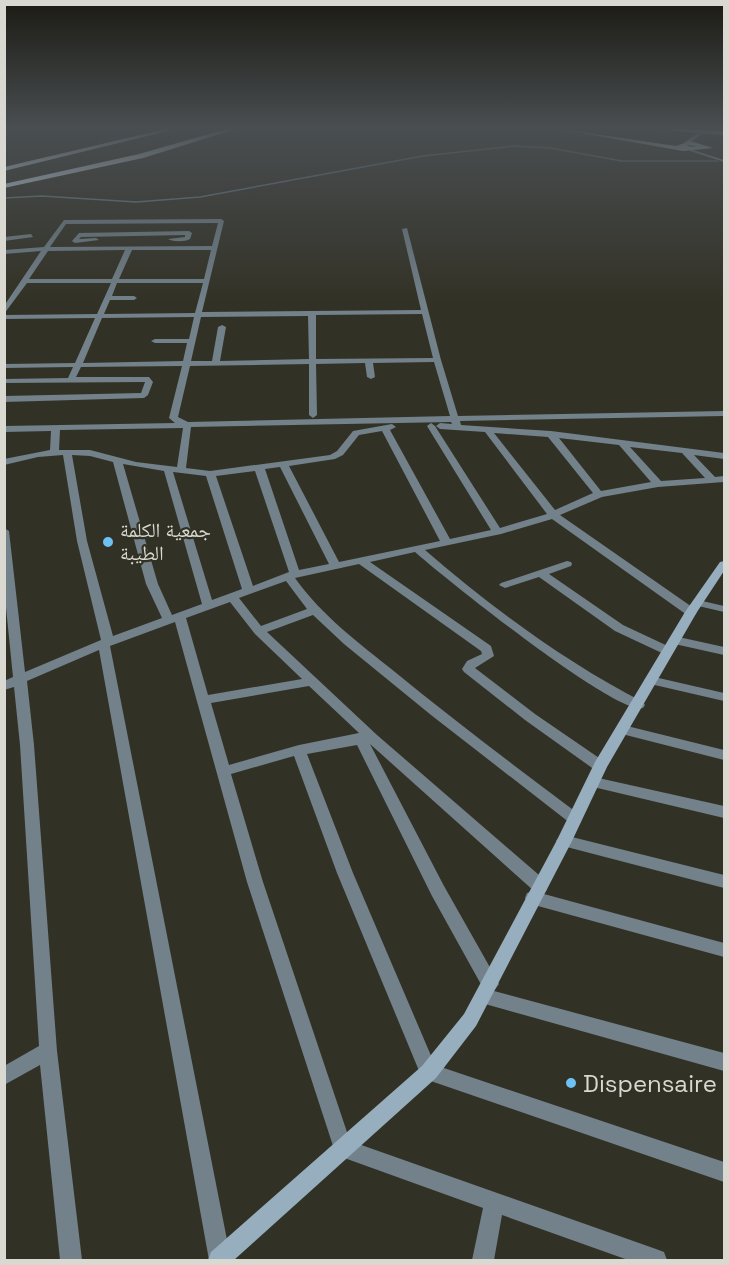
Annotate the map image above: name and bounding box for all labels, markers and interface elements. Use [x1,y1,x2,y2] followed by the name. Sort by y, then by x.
[120,517,211,566] place label: جمعية الكلمة الطيبة
[101,535,115,549] marker: جمعية الكلمة الطيبة
[583,1068,717,1099] place label: Dispensaire
[564,1076,578,1090] marker: Dispensaire

